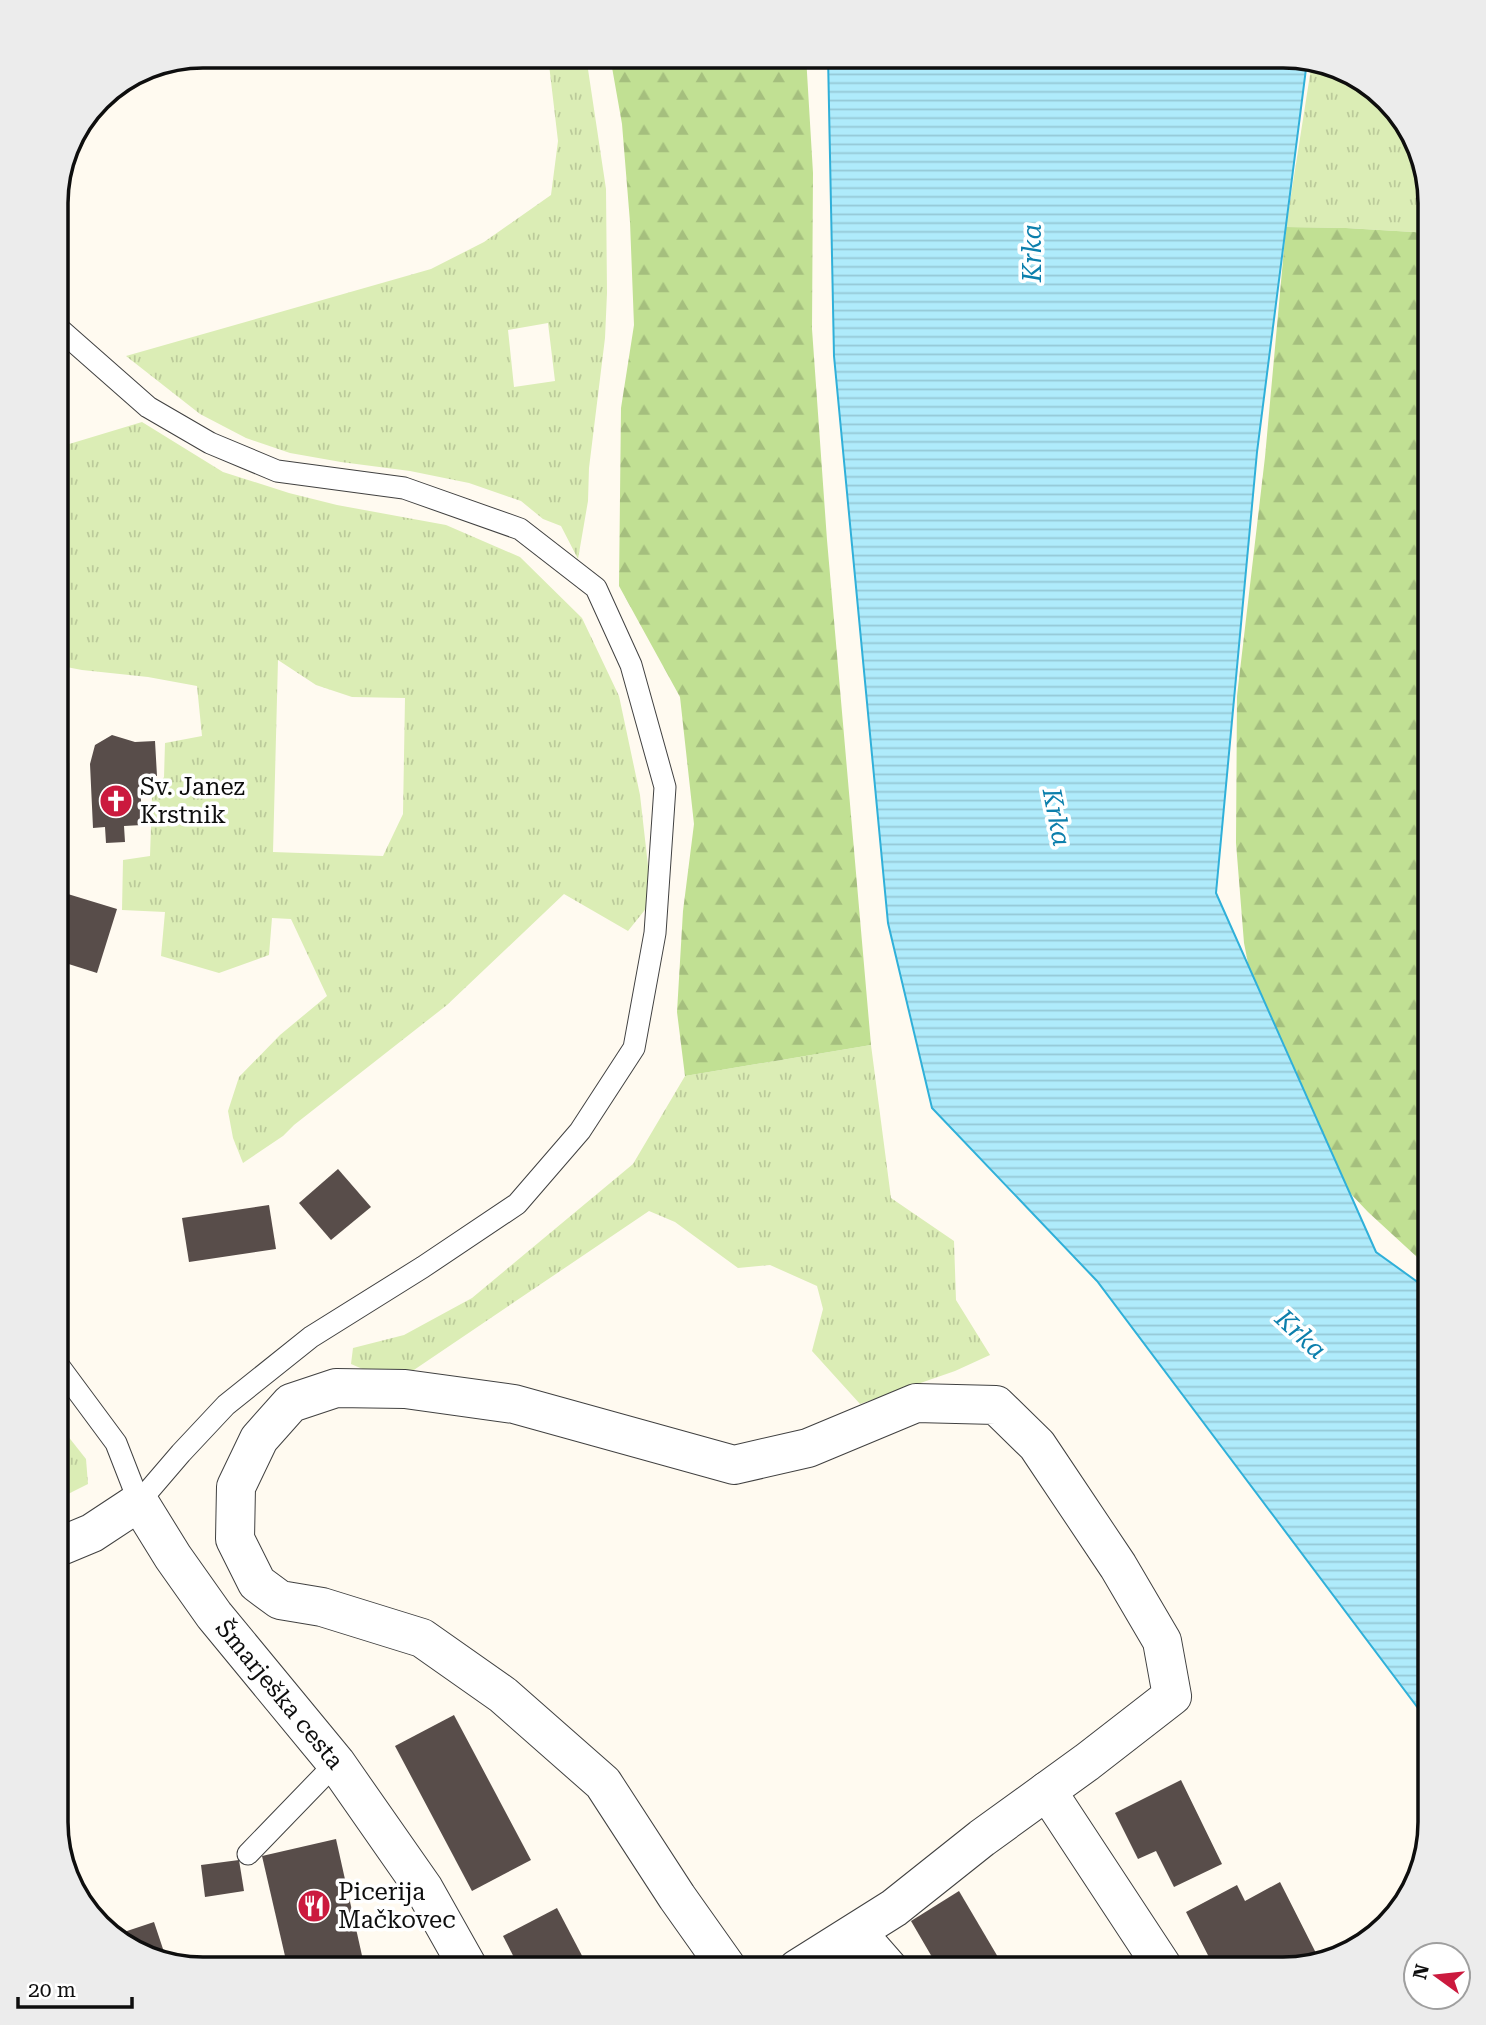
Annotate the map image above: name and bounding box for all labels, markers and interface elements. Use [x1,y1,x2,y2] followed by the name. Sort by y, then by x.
[1017,224,1047,283] water label: Krka
[140,773,245,829] place label: Sv. Janez Krstnik
[97,782,135,820] church icon: Sv. Janez Krstnik
[1037,784,1077,849] water label: Krka
[1269,1302,1333,1365] water label: Krka
[210,1614,349,1775] street label: Šmarješka cesta
[338,1878,456,1934] place label: Picerija Mačkovec
[295,1887,333,1925] restaurant icon: Picerija Mačkovec
[1402,1941,1472,2011] north arrow
[1408,1961,1434,1982] text: N
[18,1966,131,2010] scale bar
[28,1978,76,2002] text: 20 m

